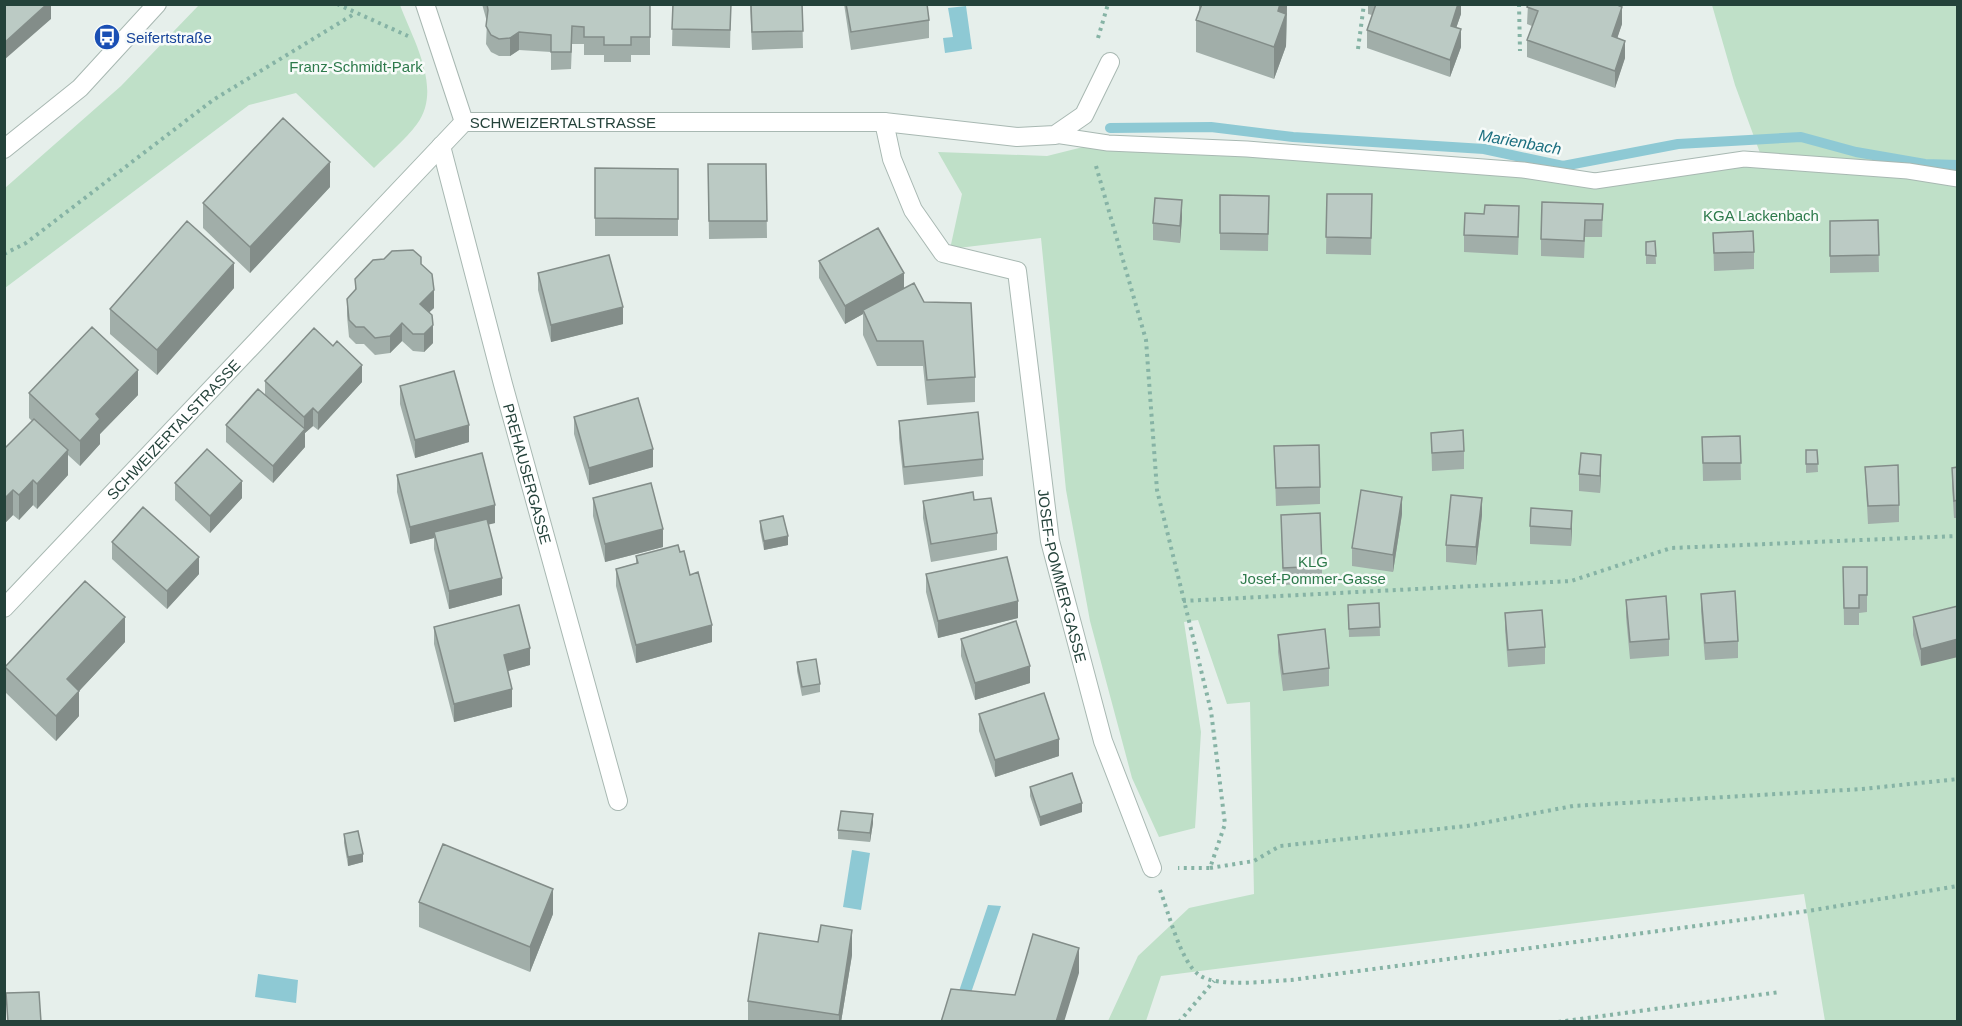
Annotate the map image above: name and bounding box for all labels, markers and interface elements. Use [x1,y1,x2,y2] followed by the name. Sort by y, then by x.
[92,22,122,52] bus stop icon: Seifertstraße
[126,29,212,46] place label: Seifertstraße
[289,58,423,75] park label: Franz-Schmidt-Park
[470,114,656,131] street label: SCHWEIZERTALSTRASSE
[1477,126,1563,158] water label: Marienbach
[1703,207,1819,224] park label: KGA Lackenbach
[103,356,243,503] street label: SCHWEIZERTALSTRASSE
[500,401,555,546] street label: PREHAUSERGASSE
[1035,488,1090,664] street label: JOSEF-POMMER-GASSE
[1240,553,1386,587] park label: KLG Josef-Pommer-Gasse

